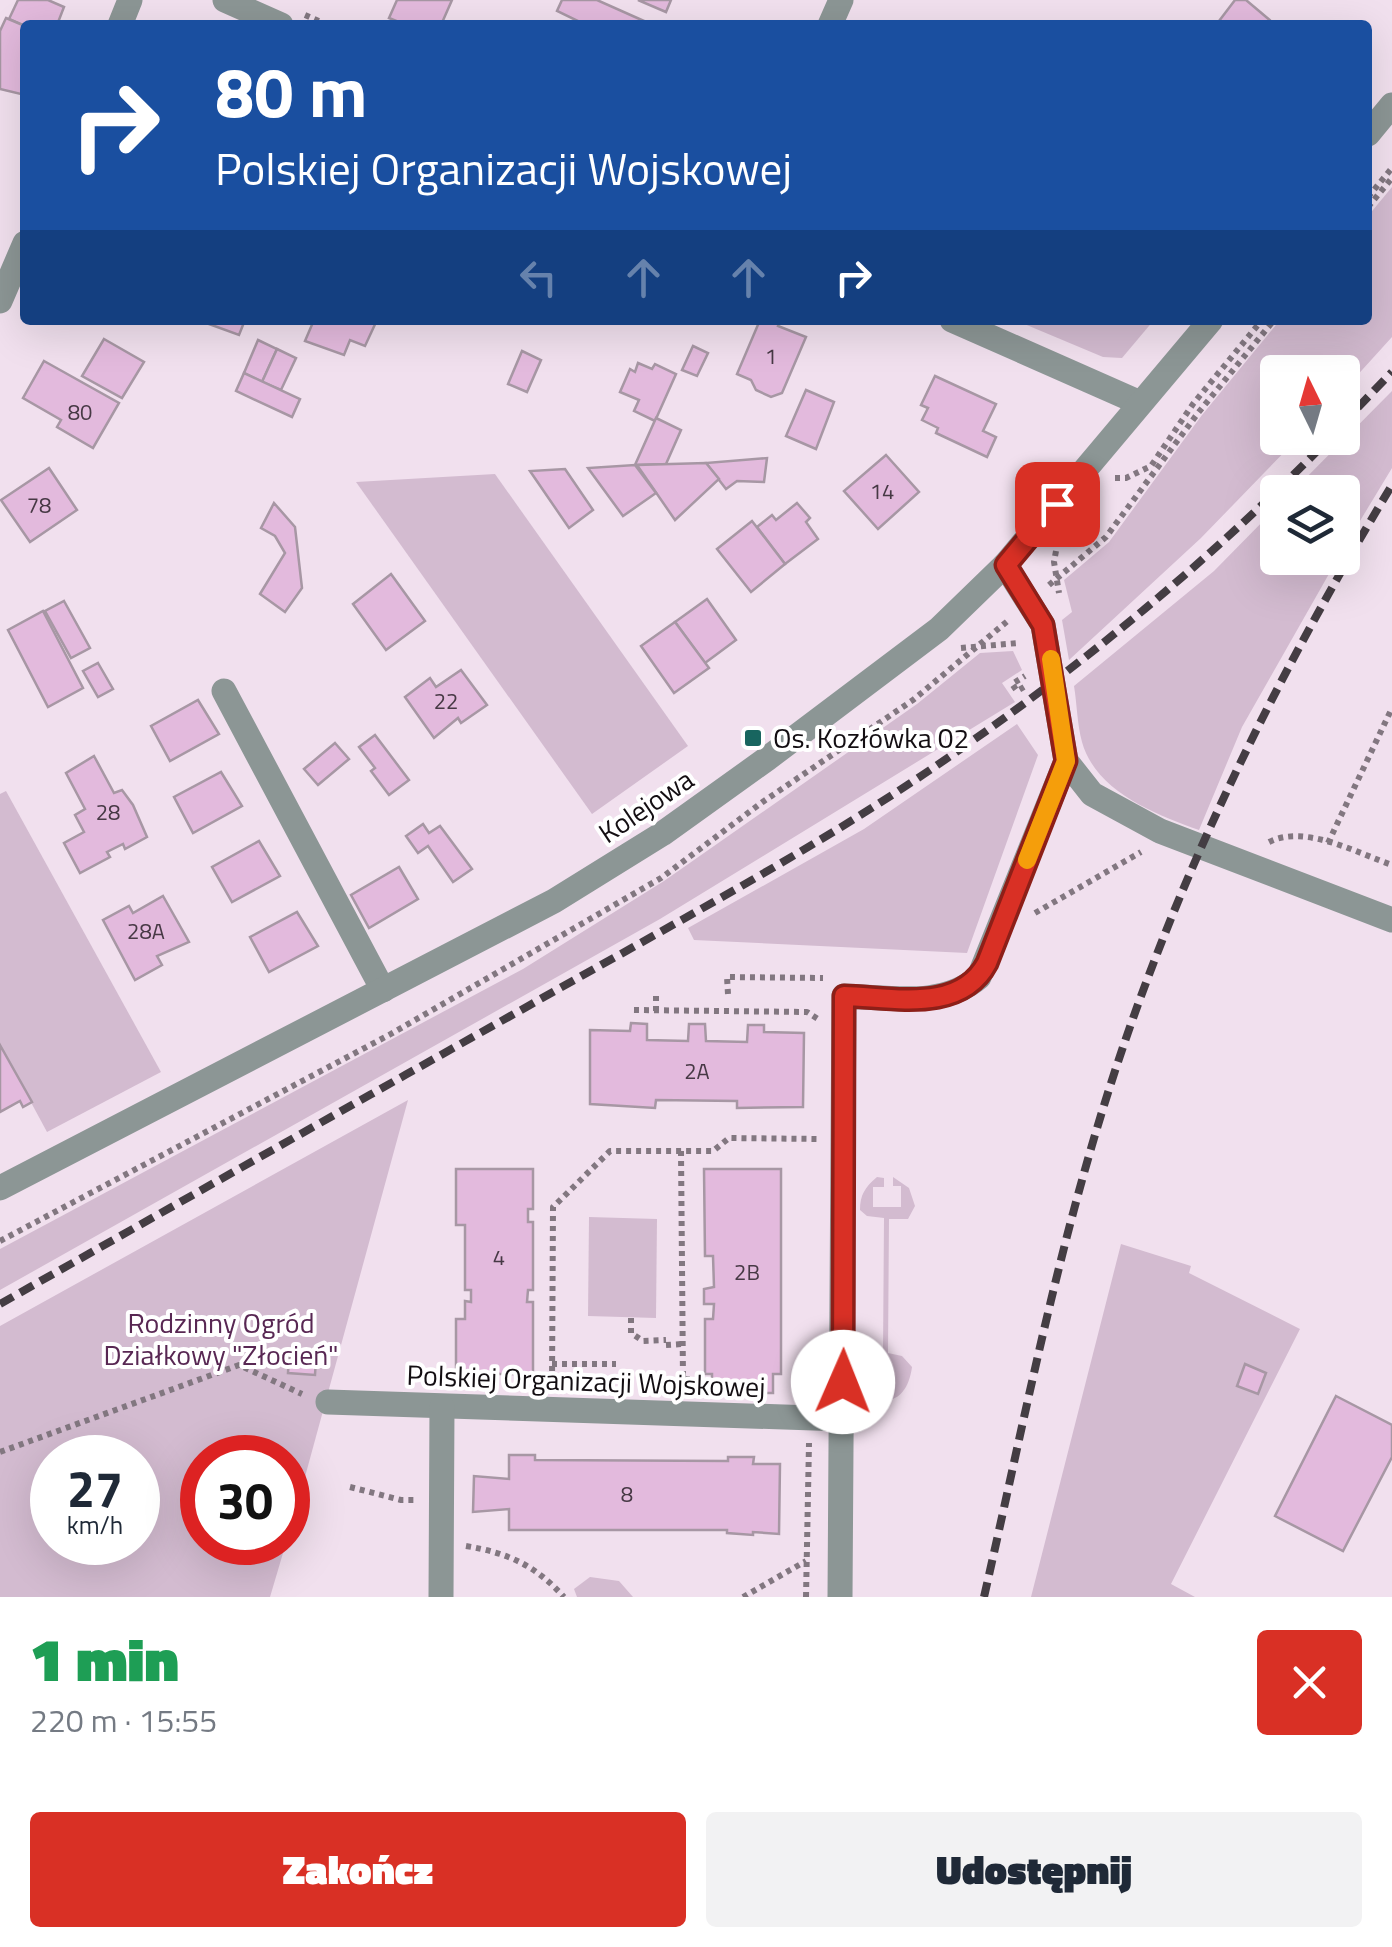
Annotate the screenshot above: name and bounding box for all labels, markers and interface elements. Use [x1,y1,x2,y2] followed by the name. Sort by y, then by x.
[215,38,368,144] text: 80 m
[50,60,180,190] icon: right
[215,134,792,202] text: Polskiej Organizacji Wojskowej
[511,250,566,305] icon: left
[616,250,671,305] icon: ahead
[721,250,776,305] icon: ahead
[826,250,881,305] icon: right
[765,339,777,373] house number: 1
[1260,355,1360,455] north arrow
[1260,355,1360,575] map controls
[68,395,92,429] house number: 80
[1015,462,1100,547] pin
[870,474,894,508] house number: 14
[1260,475,1360,575] button: layers
[1030,477,1085,532] icon: arrive
[27,488,51,522] house number: 78
[434,684,458,718] house number: 22
[773,716,969,759] place label: Os. Kozłówka 02
[742,727,764,749] marker: Os. Kozłówka 02
[589,758,702,853] street label: Kolejowa
[96,795,120,829] house number: 28
[127,914,165,948] house number: 28A
[684,1054,710,1088] house number: 2A
[493,1240,505,1274] house number: 4
[734,1255,760,1289] house number: 2B
[104,1301,338,1376] park label: Rodzinny Ogród Działkowy "Złocień"
[791,1330,895,1434] position arrow
[406,1353,766,1408] street label: Polskiej Organizacji Wojskowej
[180,1435,310,1565] speed limit sign: 30
[67,1450,123,1526] text: 27
[621,1477,633,1511] house number: 8
[67,1506,123,1544] text: km/h
[30,1613,179,1704] text: 1 min
[1257,1630,1362,1735] button: close
[30,1696,217,1744] text: 220 m · 15:55
[30,1812,686,1927] button: Zakończ
[706,1812,1362,1927] button: Udostępnij

